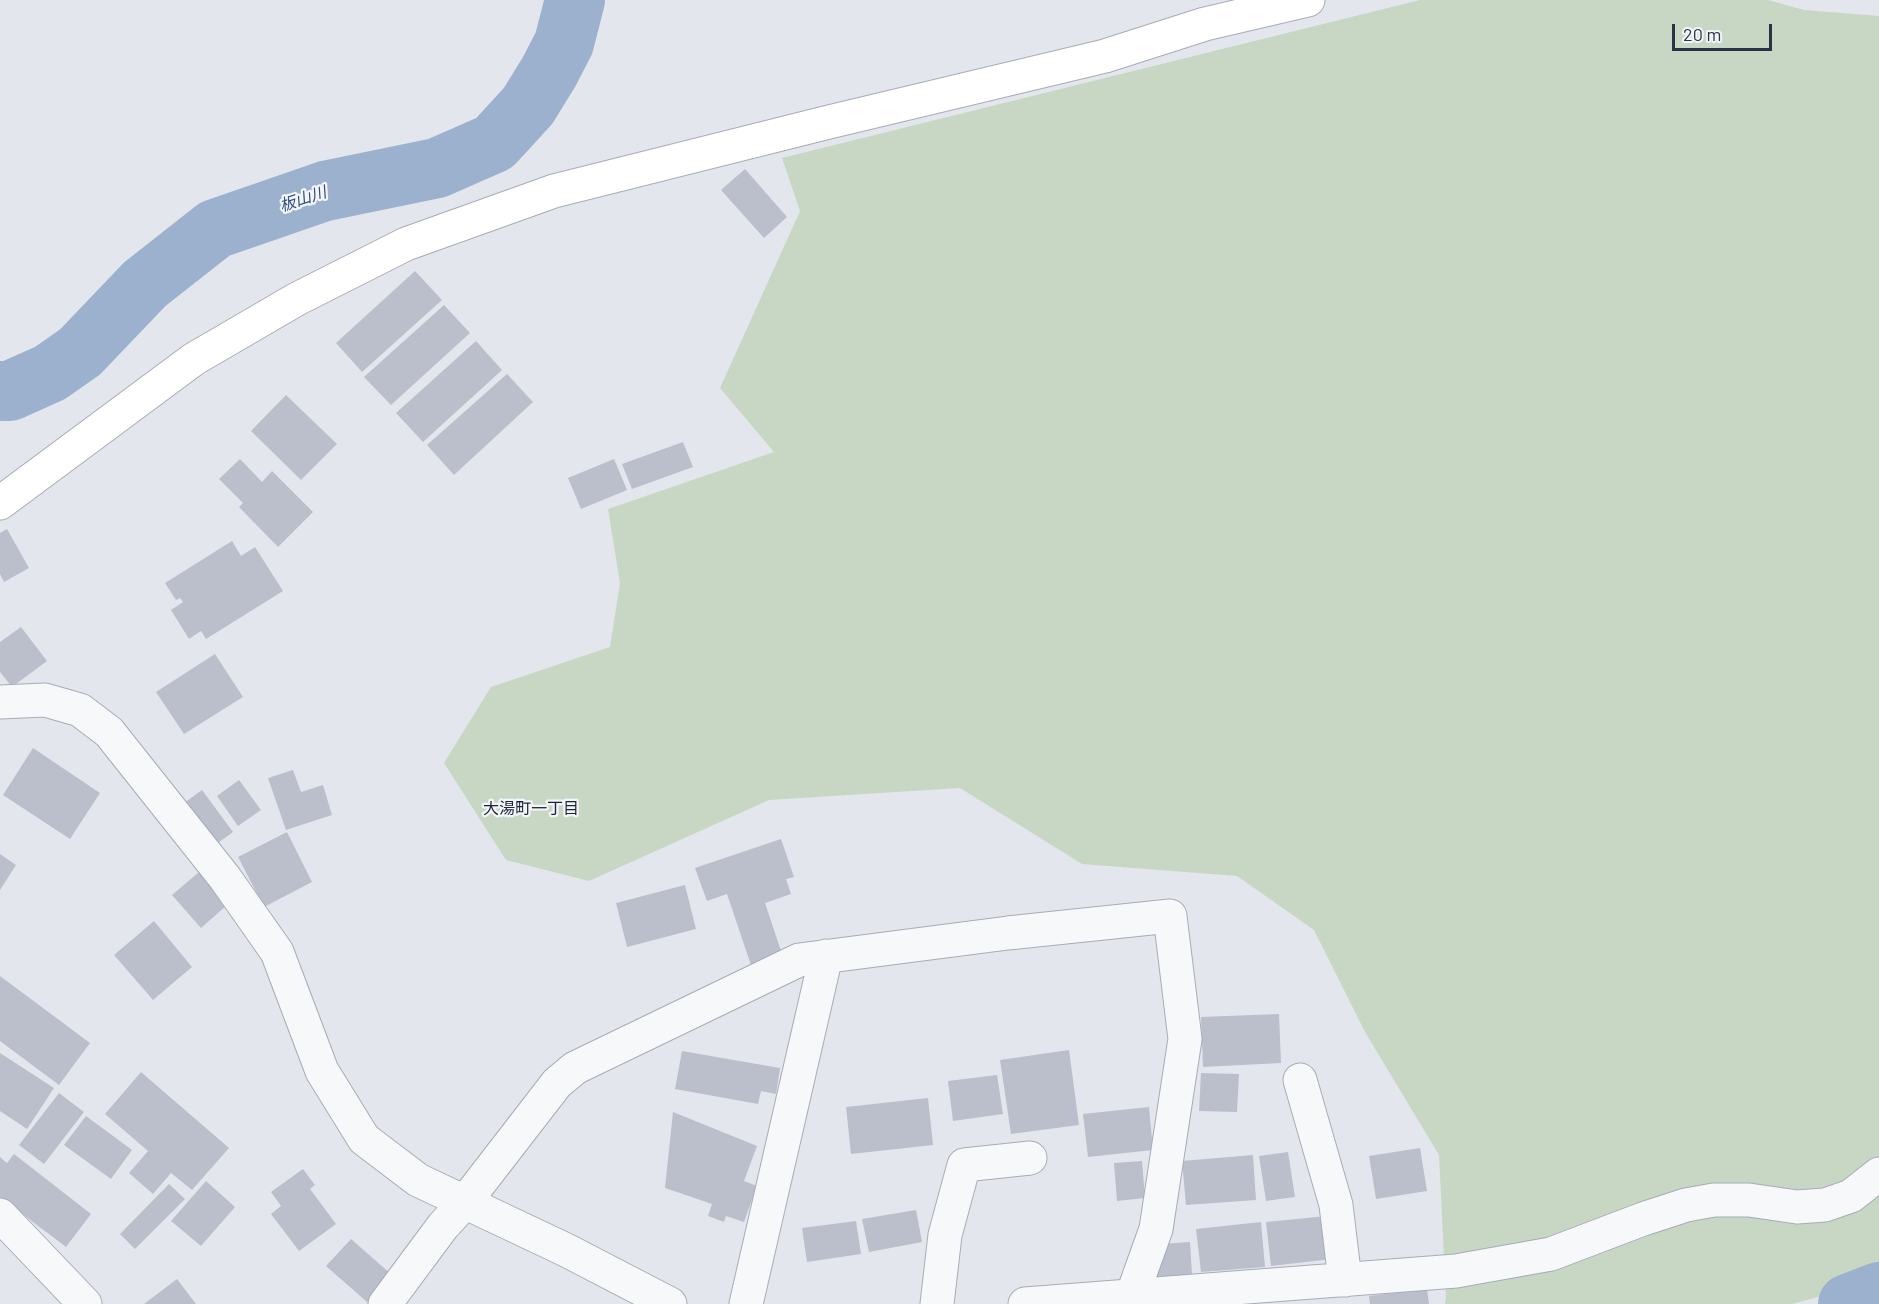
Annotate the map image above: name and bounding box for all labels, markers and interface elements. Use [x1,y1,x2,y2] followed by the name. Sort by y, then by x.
[1675,12,1776,50] scale bar
[1683,23,1721,45] text: 20 m
[277,182,329,216] water label: 板山川
[483,799,579,819] district label: 大湯町一丁目

